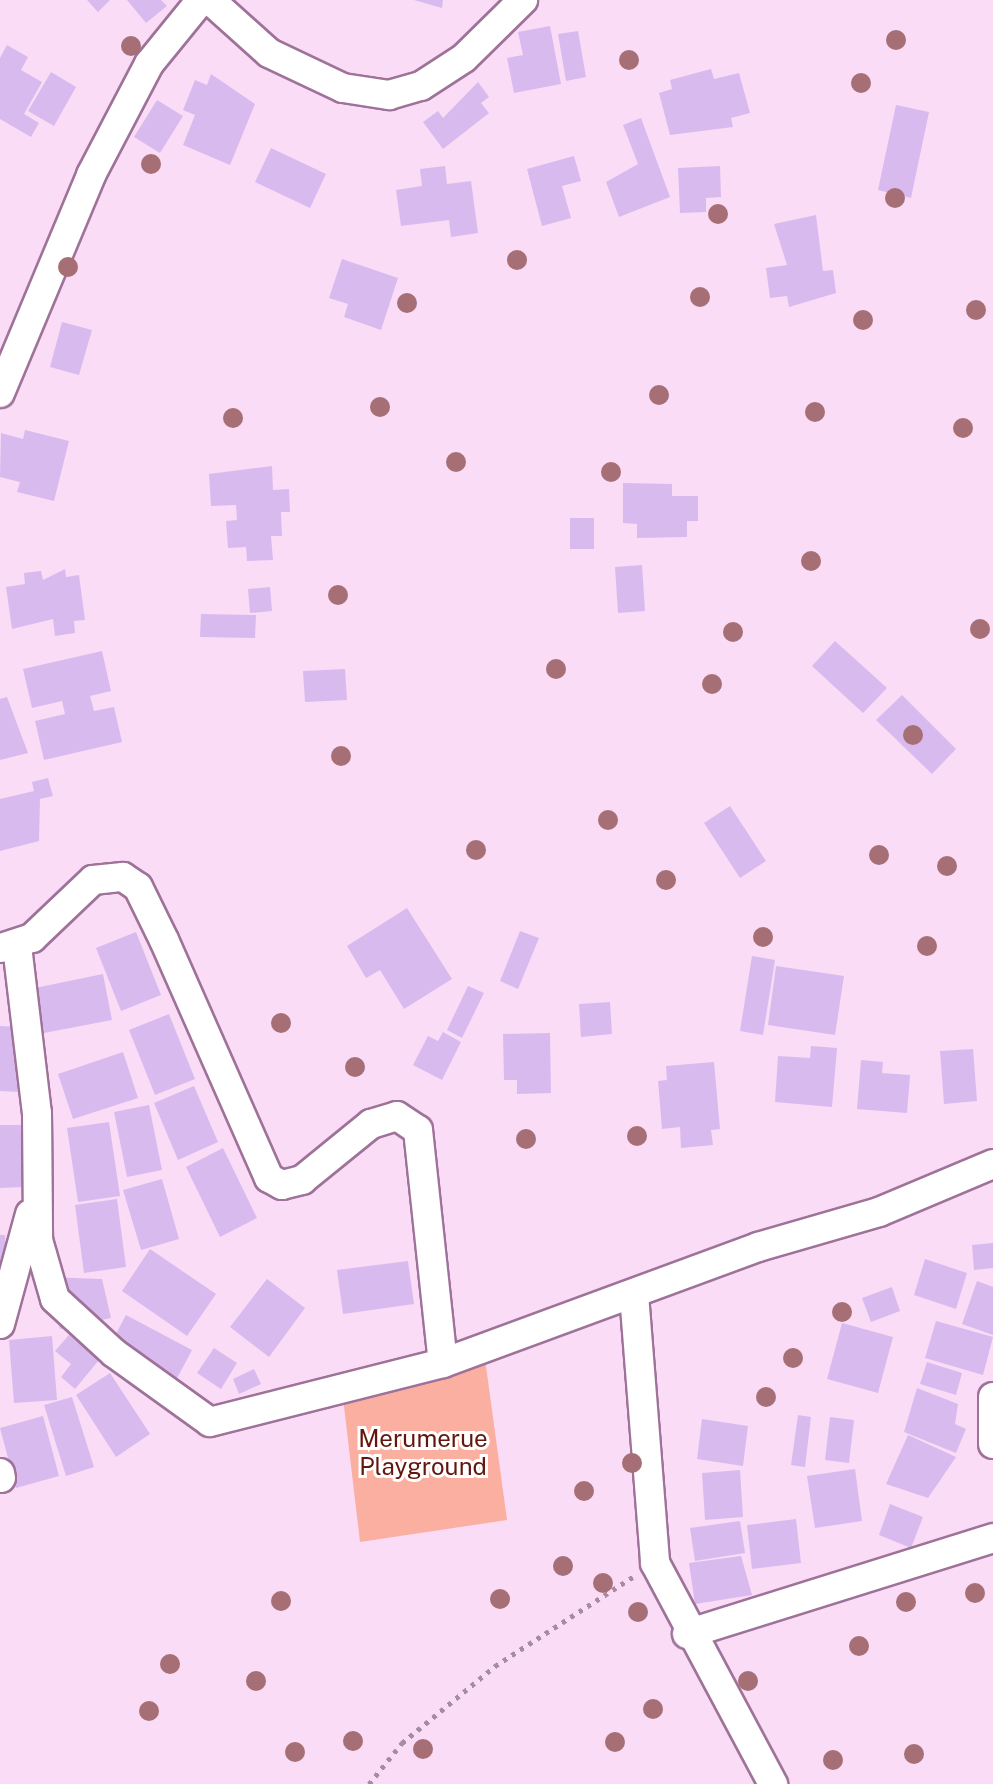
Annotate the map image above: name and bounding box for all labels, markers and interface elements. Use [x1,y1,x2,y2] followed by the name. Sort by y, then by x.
[358,1425,488,1481] park label: Merumerue Playground

